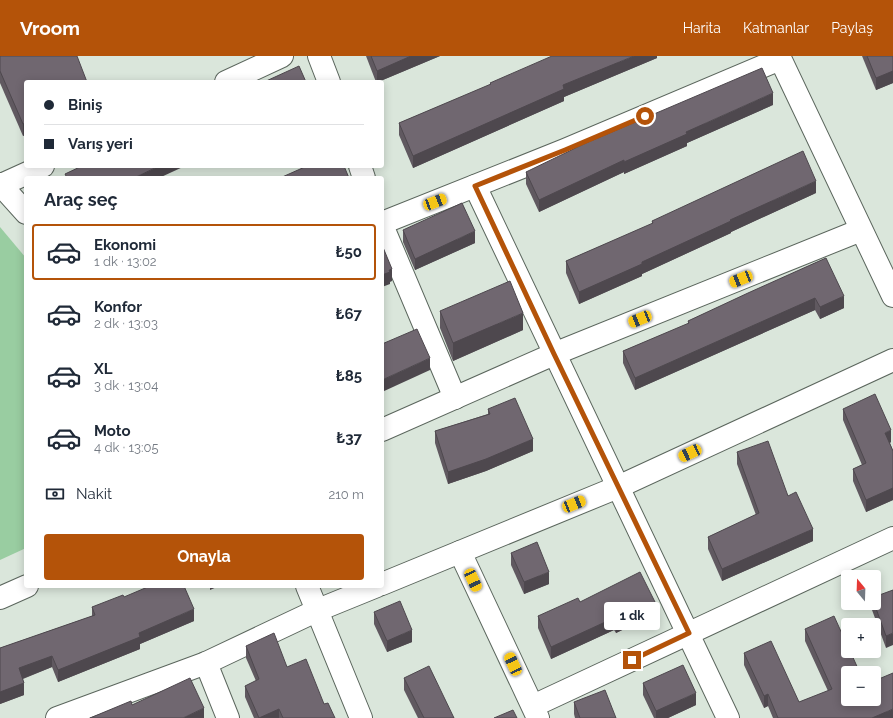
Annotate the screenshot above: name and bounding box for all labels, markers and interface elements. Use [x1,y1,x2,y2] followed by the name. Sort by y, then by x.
[20,17,80,39] text: Vroom
[683,20,721,36] text: Harita
[743,20,809,36] text: Katmanlar
[831,20,873,36] text: Paylaş
[68,96,102,114] text: Biniş
[636,107,654,125] route start
[68,135,133,153] text: Varış yeri
[44,189,118,210] text: Araç seç
[422,192,448,212] car
[46,234,82,270] icon: car
[94,236,156,254] text: Ekonomi
[336,243,362,261] text: ₺50
[94,254,157,269] text: 1 dk · 13:02
[728,269,754,289] car
[46,296,82,332] icon: car
[94,298,142,316] text: Konfor
[336,305,362,323] text: ₺67
[627,309,653,329] car
[94,316,158,331] text: 2 dk · 13:03
[46,358,82,394] icon: car
[94,360,112,378] text: XL
[336,367,362,385] text: ₺85
[94,378,158,393] text: 3 dk · 13:04
[46,420,82,456] icon: car
[94,422,131,440] text: Moto
[336,429,362,447] text: ₺37
[94,440,158,455] text: 4 dk · 13:05
[677,442,703,464] car
[44,483,66,505] icon: cash
[76,485,112,503] text: Nakit
[328,487,364,502] text: 210 m
[561,494,587,514] car
[44,534,364,580] button: Onayla
[462,567,484,593] car
[841,570,881,610] north arrow
[841,570,881,706] map controls
[604,602,660,630] callout: 1 dk
[619,608,645,623] text: 1 dk
[841,618,881,658] button: +
[502,651,524,677] car
[623,651,641,669] route end
[841,666,881,706] button: −

